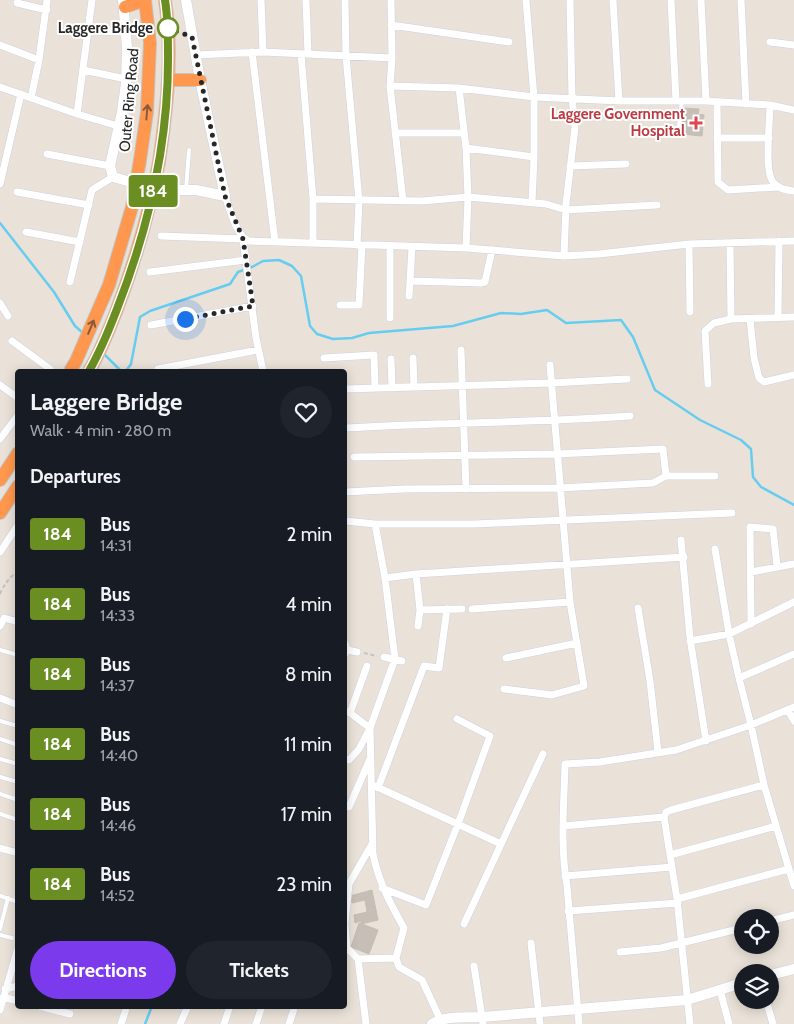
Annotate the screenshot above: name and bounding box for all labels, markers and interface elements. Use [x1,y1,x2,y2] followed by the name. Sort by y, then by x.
[157,17,179,39] marker: Laggere Bridge
[58,19,153,37] place label: Laggere Bridge
[116,47,142,153] street label: Outer Ring Road
[142,104,151,120] one-way arrow
[551,105,685,140] place label: Laggere Government Hospital
[689,116,703,130] marker: Laggere Government Hospital
[124,175,182,207] line badge: 184
[139,180,167,202] text: 184
[173,307,198,332] your location
[86,320,96,335] one-way arrow
[280,386,332,438] button: heart
[30,387,182,416] text: Laggere Bridge
[30,421,171,440] text: Walk · 4 min · 280 m
[30,465,121,488] text: Departures
[100,513,130,536] text: Bus
[43,523,72,545] text: 184
[286,523,332,546] text: 2 min
[100,536,132,555] text: 14:31
[100,583,130,606] text: Bus
[43,593,72,615] text: 184
[285,593,332,616] text: 4 min
[100,606,135,625] text: 14:33
[100,653,130,676] text: Bus
[43,663,72,685] text: 184
[285,663,332,686] text: 8 min
[100,676,135,695] text: 14:37
[100,723,130,746] text: Bus
[43,733,72,755] text: 184
[284,733,332,756] text: 11 min
[100,746,138,765] text: 14:40
[100,793,130,816] text: Bus
[43,803,72,825] text: 184
[281,803,332,826] text: 17 min
[100,816,136,835] text: 14:46
[100,863,130,886] text: Bus
[43,873,72,895] text: 184
[276,873,332,896] text: 23 min
[100,886,135,905] text: 14:52
[734,909,779,1009] map controls
[734,909,779,954] button: locate
[30,941,176,999] button: Directions
[186,941,332,999] button: Tickets
[734,964,779,1009] button: layers

